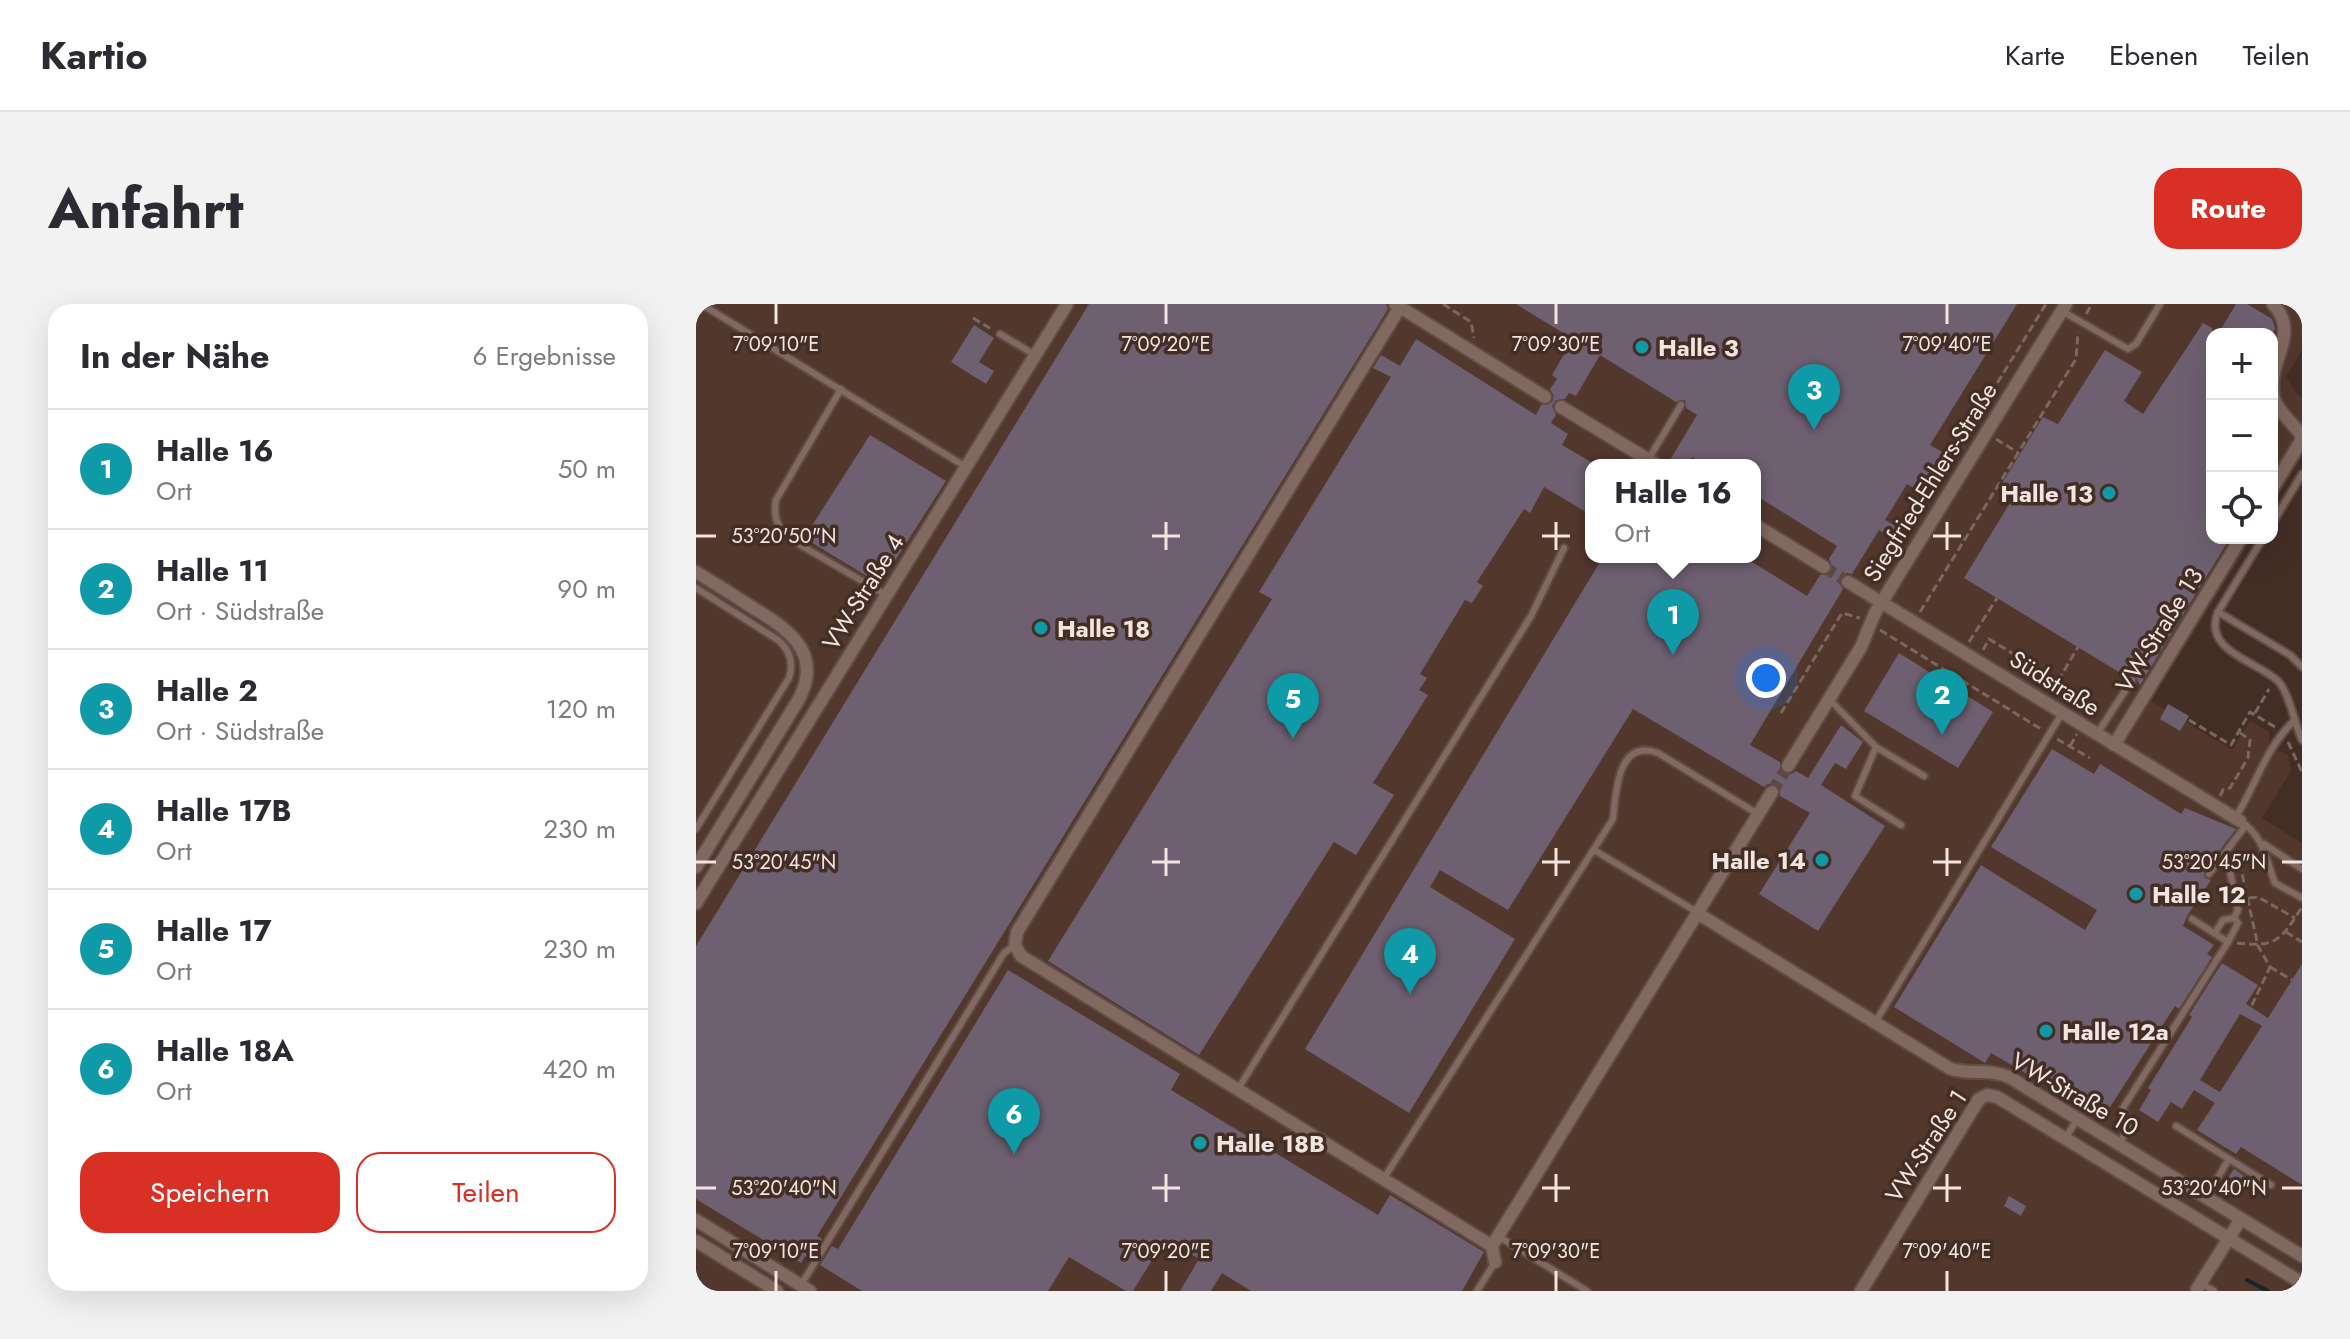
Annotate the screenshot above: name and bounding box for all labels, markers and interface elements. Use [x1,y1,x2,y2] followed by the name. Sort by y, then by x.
[40,28,148,83] text: Kartio
[2005,35,2065,76] text: Karte
[2109,35,2199,76] text: Ebenen
[2243,35,2310,76] text: Teilen
[48,168,244,249] text: Anfahrt
[2154,168,2302,249] button: Route
[2206,328,2278,544] map controls
[2206,328,2278,400] button: +
[733,330,819,359] text: 7°09'10"E
[1122,330,1210,359] text: 7°09'20"E
[1512,330,1600,359] text: 7°09'30"E
[1658,330,1739,365] place label: Halle 3
[1902,330,1992,359] text: 7°09'40"E
[80,332,270,381] text: In der Nähe
[473,337,616,375] text: 6 Ergebnisse
[1633,338,1651,356] marker: Halle 3
[1788,364,1840,430] pin: 3
[1854,376,2006,588] street label: Siegfried-Ehlers-Straße
[2206,400,2278,472] button: −
[156,429,273,472] text: Halle 16
[99,450,113,488] text: 1
[558,450,616,488] text: 50 m
[1585,459,1761,563] popup
[1614,471,1732,514] text: Halle 16
[156,472,192,510] text: Ort
[2206,472,2278,544] button: locate
[2000,476,2093,511] place label: Halle 13
[2100,484,2118,502] marker: Halle 13
[1614,514,1650,552] text: Ort
[732,522,836,551] text: 53°20'50"N
[813,527,913,657] street label: VW-Straße 4
[156,549,269,592] text: Halle 11
[2107,561,2211,699] street label: VW-Straße 13
[97,570,115,608] text: 2
[557,570,616,608] text: 90 m
[1647,589,1699,655] pin: 1
[156,592,324,630] text: Ort · Südstraße
[1057,611,1150,646] place label: Halle 18
[1032,619,1050,637] marker: Halle 18
[2003,642,2107,724] street label: Südstraße
[1746,658,1786,698] your location
[156,669,258,712] text: Halle 2
[1916,669,1968,735] pin: 2
[1267,673,1319,739] pin: 5
[98,690,114,728] text: 3
[546,690,616,728] text: 120 m
[156,712,324,750] text: Ort · Südstraße
[156,789,291,832] text: Halle 17B
[97,810,115,848] text: 4
[543,810,616,848] text: 230 m
[156,832,192,870] text: Ort
[1711,843,1806,878] place label: Halle 14
[732,848,836,877] text: 53°20'45"N
[2162,848,2266,877] text: 53°20'45"N
[1813,851,1831,869] marker: Halle 14
[2152,877,2246,912] place label: Halle 12
[2127,885,2145,903] marker: Halle 12
[156,909,272,952] text: Halle 17
[1384,928,1436,994] pin: 4
[98,930,114,968] text: 5
[543,930,616,968] text: 230 m
[156,952,192,990] text: Ort
[2062,1014,2169,1049] place label: Halle 12a
[2037,1022,2055,1040] marker: Halle 12a
[156,1029,294,1072] text: Halle 18A
[2005,1043,2145,1145] street label: VW-Straße 10
[97,1050,115,1088] text: 6
[542,1050,616,1088] text: 420 m
[156,1072,192,1110] text: Ort
[1876,1083,1976,1209] street label: VW-Straße 1
[988,1088,1040,1154] pin: 6
[1216,1126,1325,1161] place label: Halle 18B
[1191,1134,1209,1152] marker: Halle 18B
[80,1152,340,1233] button: Speichern
[356,1152,616,1233] button: Teilen
[731,1174,837,1203] text: 53°20'40"N
[2161,1174,2267,1203] text: 53°20'40"N
[733,1237,819,1266] text: 7°09'10"E
[1122,1237,1210,1266] text: 7°09'20"E
[1512,1237,1600,1266] text: 7°09'30"E
[1902,1237,1992,1266] text: 7°09'40"E

